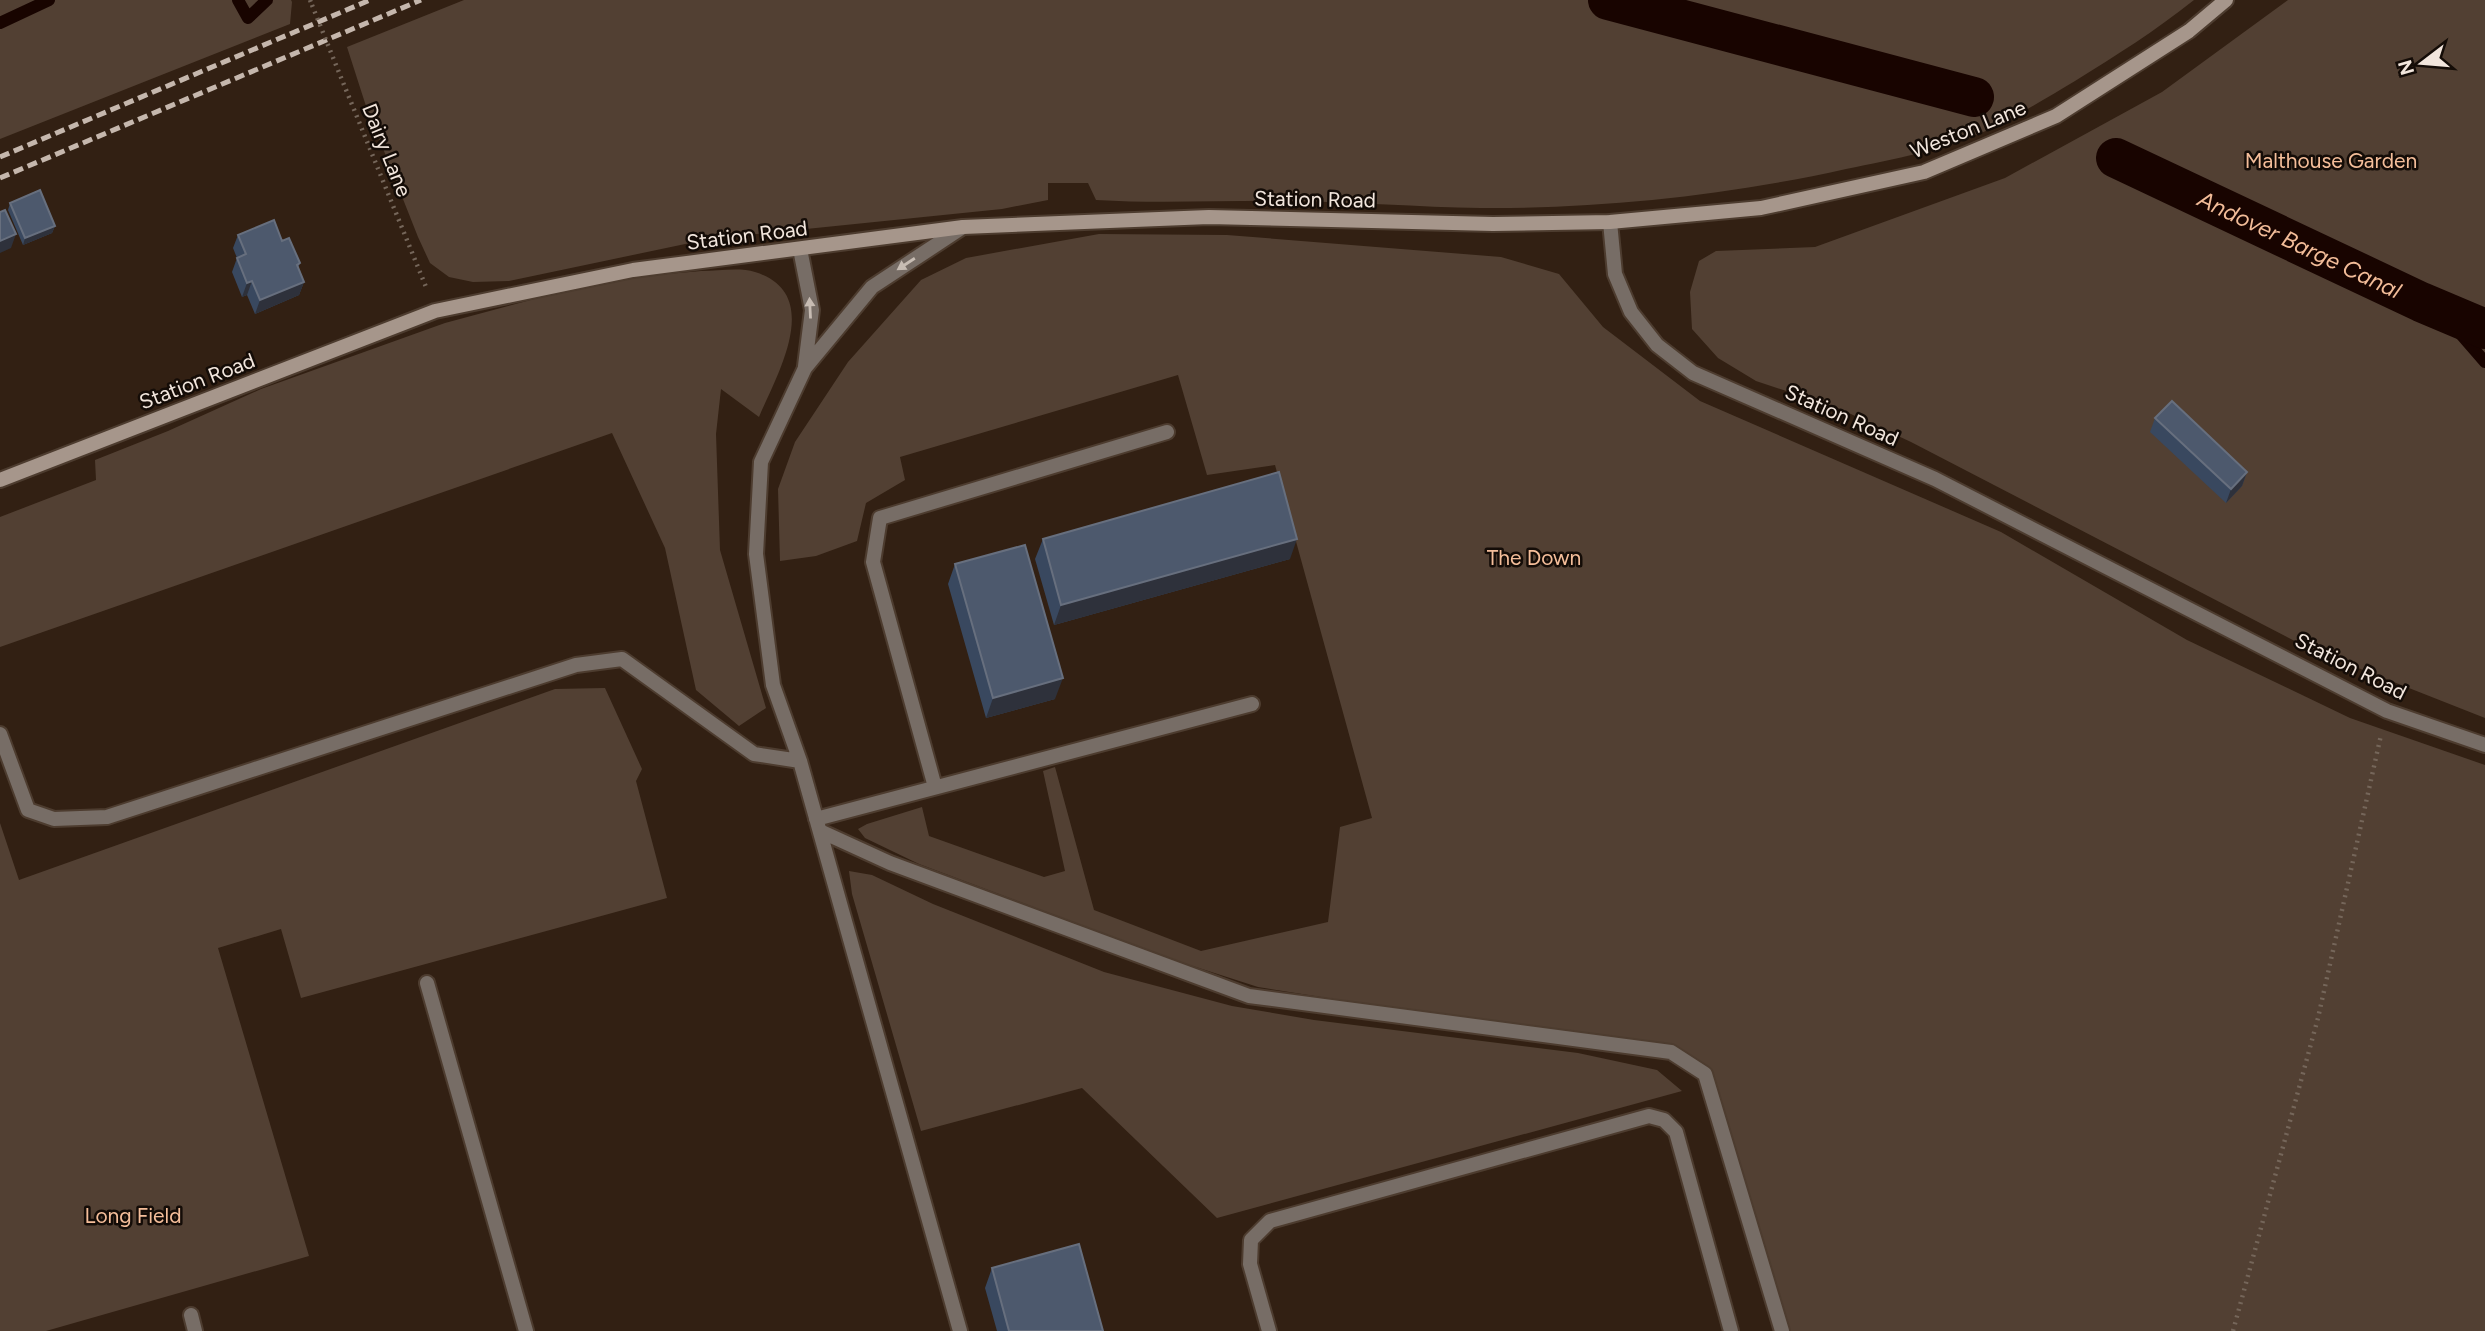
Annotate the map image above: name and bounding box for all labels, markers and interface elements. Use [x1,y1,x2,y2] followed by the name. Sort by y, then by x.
[2387,28,2457,98] north arrow
[2393,57,2419,78] text: N
[1907,94,2029,164] street label: Weston Lane
[357,100,417,200] street label: Dairy Lane
[2245,148,2417,173] park label: Malthouse Garden
[2192,184,2407,305] water label: Andover Barge Canal
[1254,185,1376,213] street label: Station Road
[685,215,809,255] street label: Station Road
[897,257,916,270] one-way arrow
[804,297,815,319] one-way arrow
[136,348,258,414] street label: Station Road
[1781,379,1903,451] street label: Station Road
[1487,545,1581,570] park label: The Down
[2291,627,2411,705] street label: Station Road
[85,1203,182,1228] park label: Long Field

